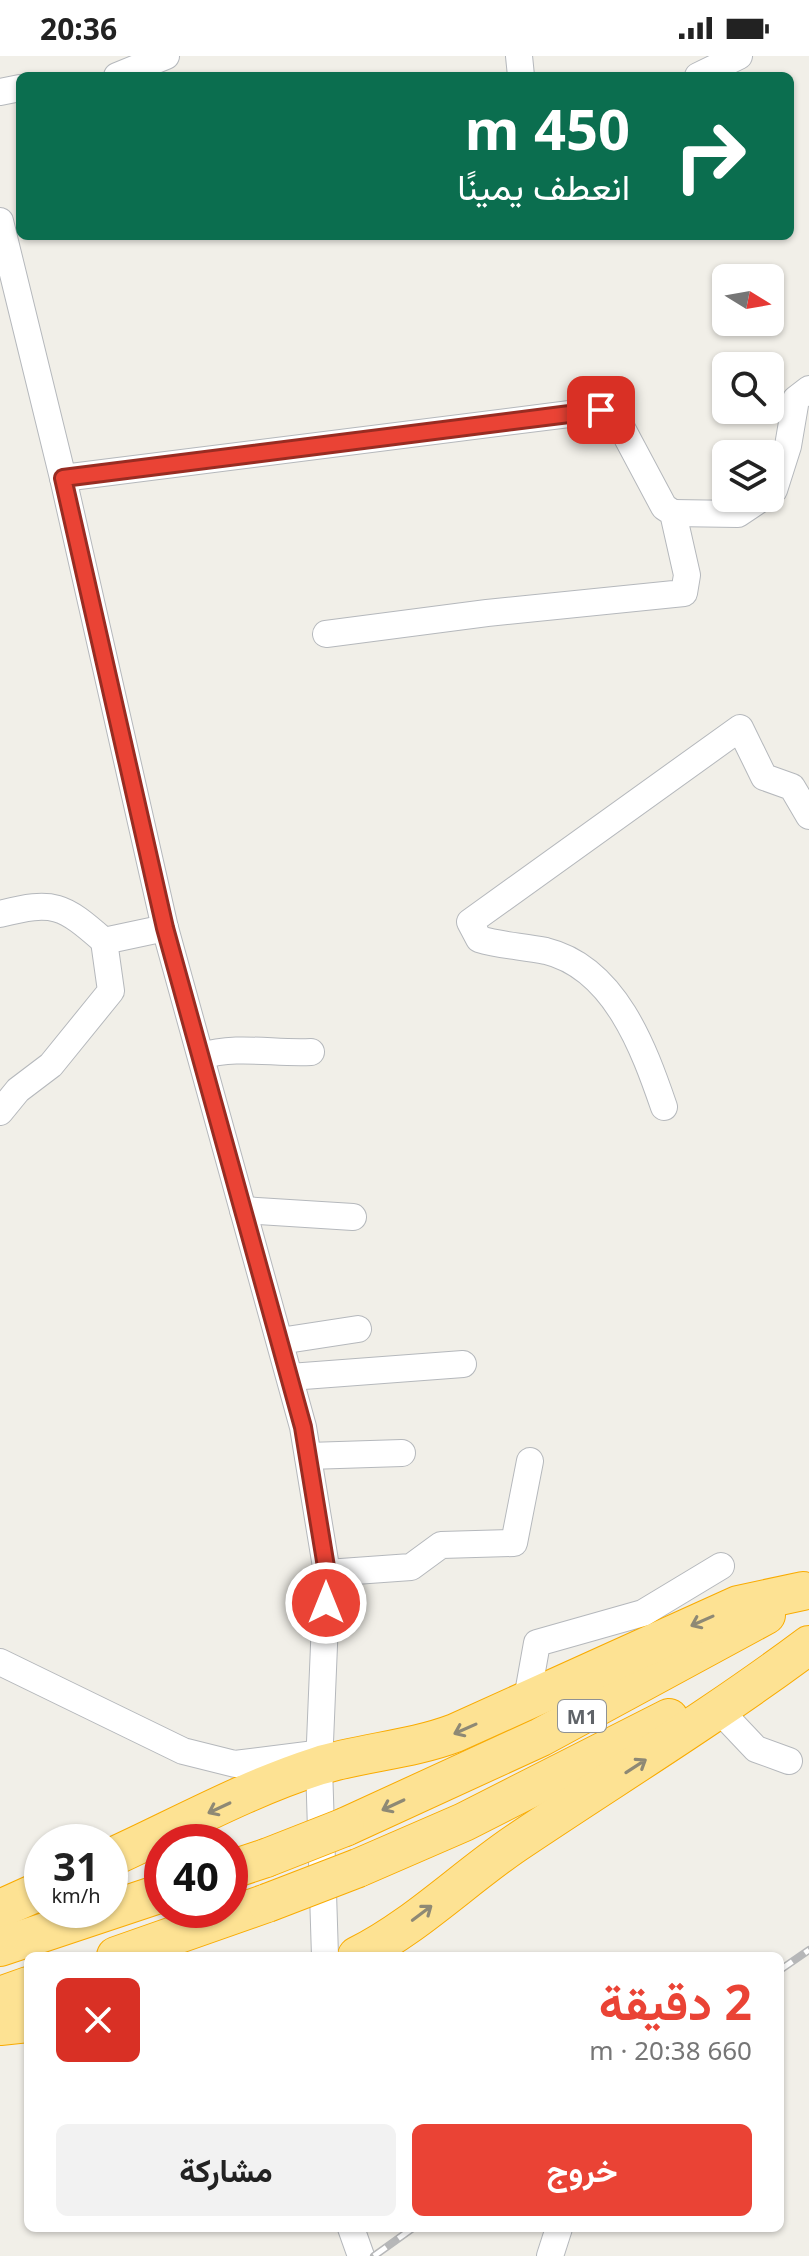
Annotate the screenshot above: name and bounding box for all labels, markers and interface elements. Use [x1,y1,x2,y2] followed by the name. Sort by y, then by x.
[40,8,117,49] text: 20:36
[465,90,630,166] text: 450 m
[658,104,762,208] icon: right
[457,162,630,211] text: انعطف يمينًا
[712,264,784,336] north arrow
[712,264,784,512] map controls
[712,352,784,424] button: search
[567,376,635,444] pin
[579,388,623,432] icon: arrive
[712,440,784,512] button: layers
[284,1561,368,1645] position arrow
[690,1614,714,1629] one-way arrow
[558,1700,606,1732] road number: M1
[453,1722,477,1737] one-way arrow
[625,1757,647,1774] one-way arrow
[381,1798,405,1813] one-way arrow
[207,1801,231,1816] one-way arrow
[144,1824,248,1928] speed limit sign: 40
[53,1838,99,1893] text: 31
[51,1882,101,1909] text: km/h
[411,1905,433,1921] one-way arrow
[599,1969,752,2034] text: 2 دقيقة
[56,1978,140,2062] button: close
[589,2032,752,2068] text: 660 m · 20:38
[56,2124,396,2216] button: مشاركة
[412,2124,752,2216] button: خروج

